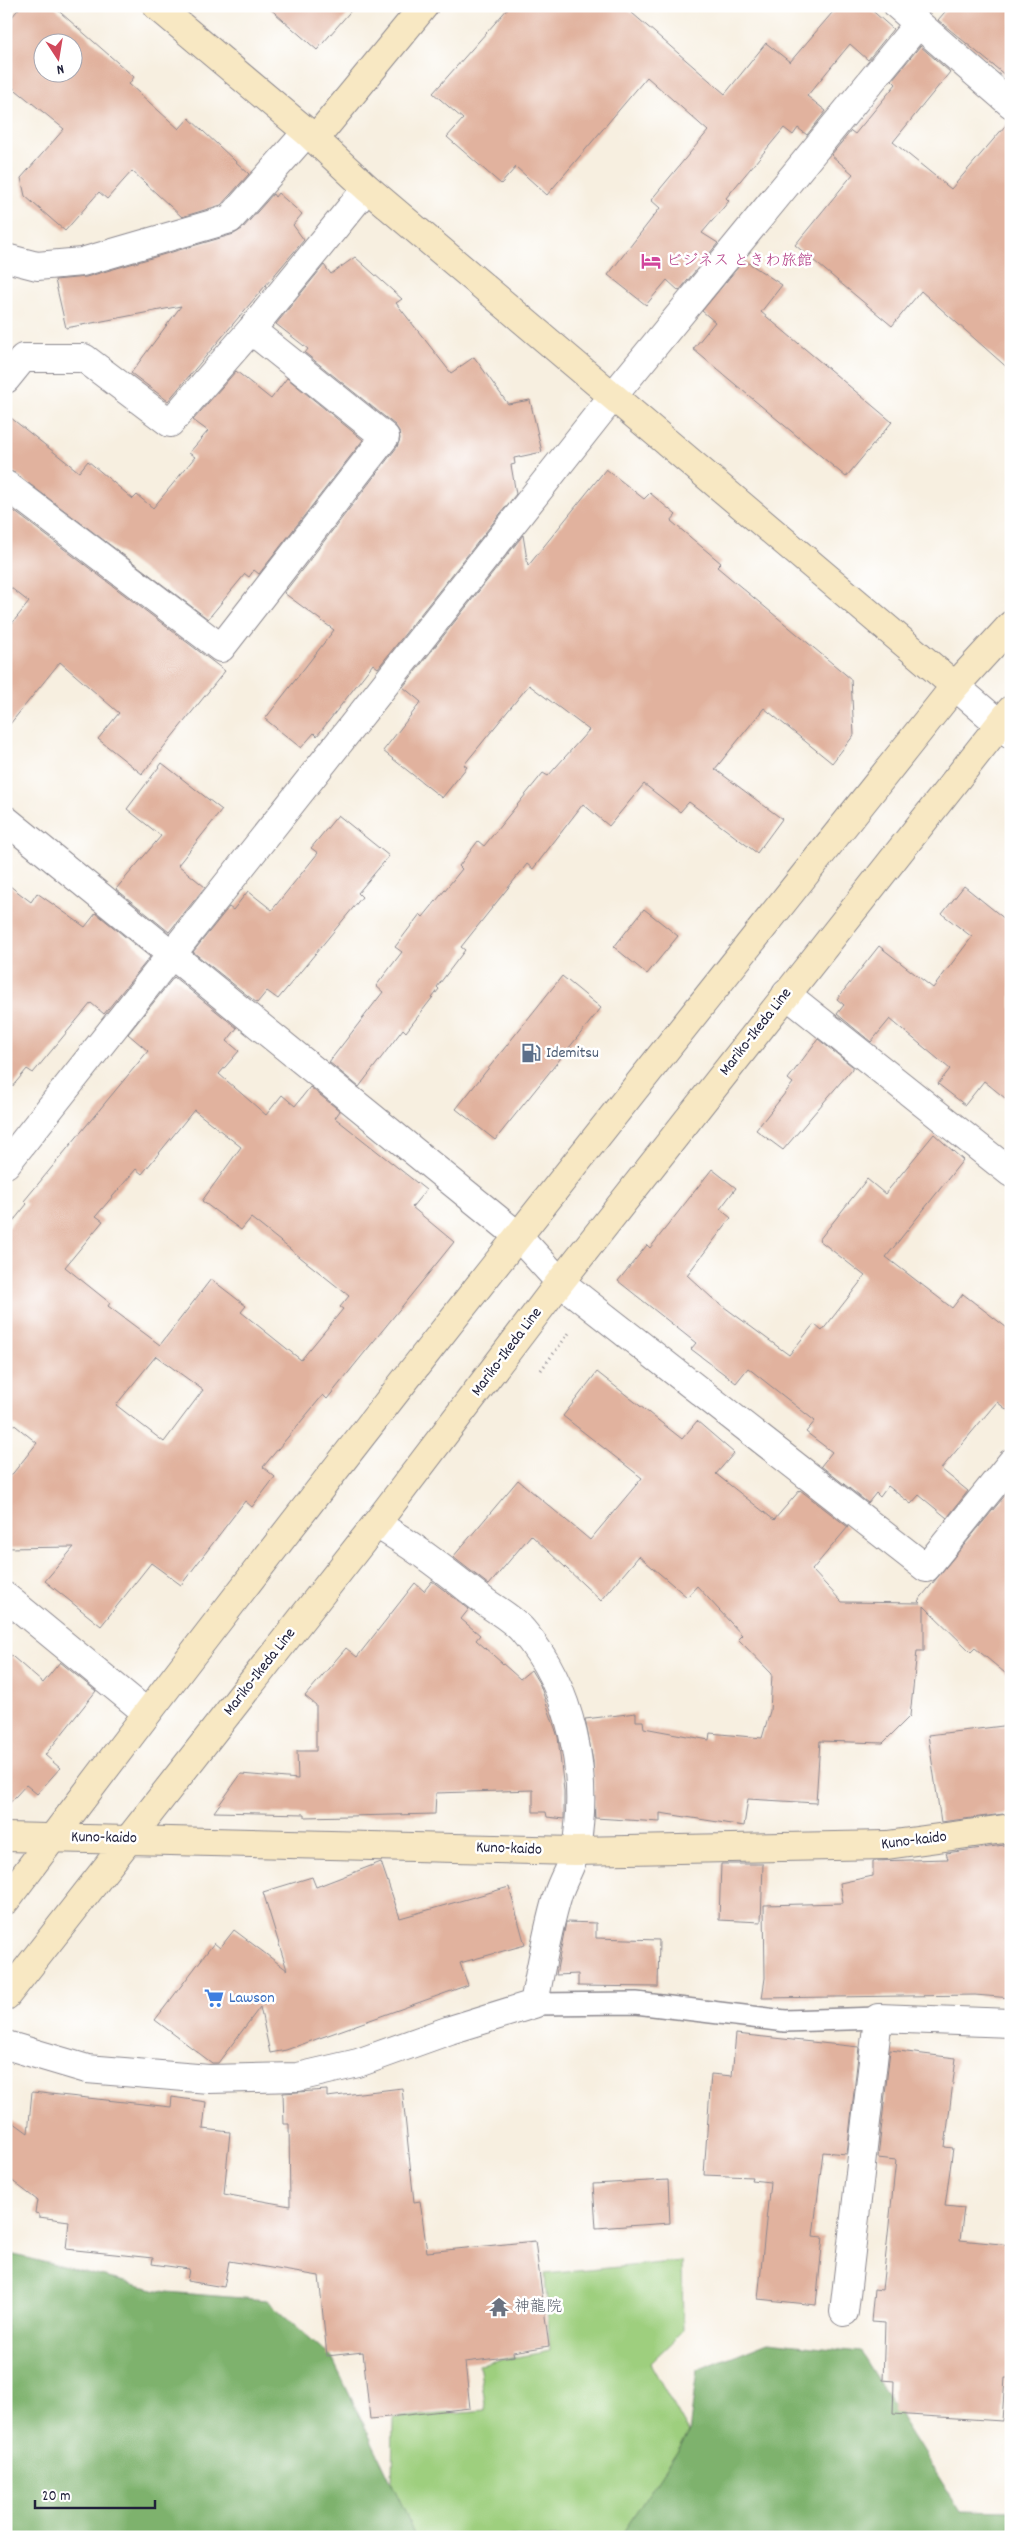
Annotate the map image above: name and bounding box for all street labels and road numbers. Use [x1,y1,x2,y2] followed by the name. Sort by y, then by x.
[714,983,798,1081] street label: Mariko-Ikeda Line
[466,1303,548,1401] street label: Mariko-Ikeda Line
[218,1623,302,1721] street label: Mariko-Ikeda Line
[71,1826,137,1850] street label: Kuno-kaido
[880,1826,948,1856] street label: Kuno-kaido
[476,1836,542,1862] street label: Kuno-kaido

